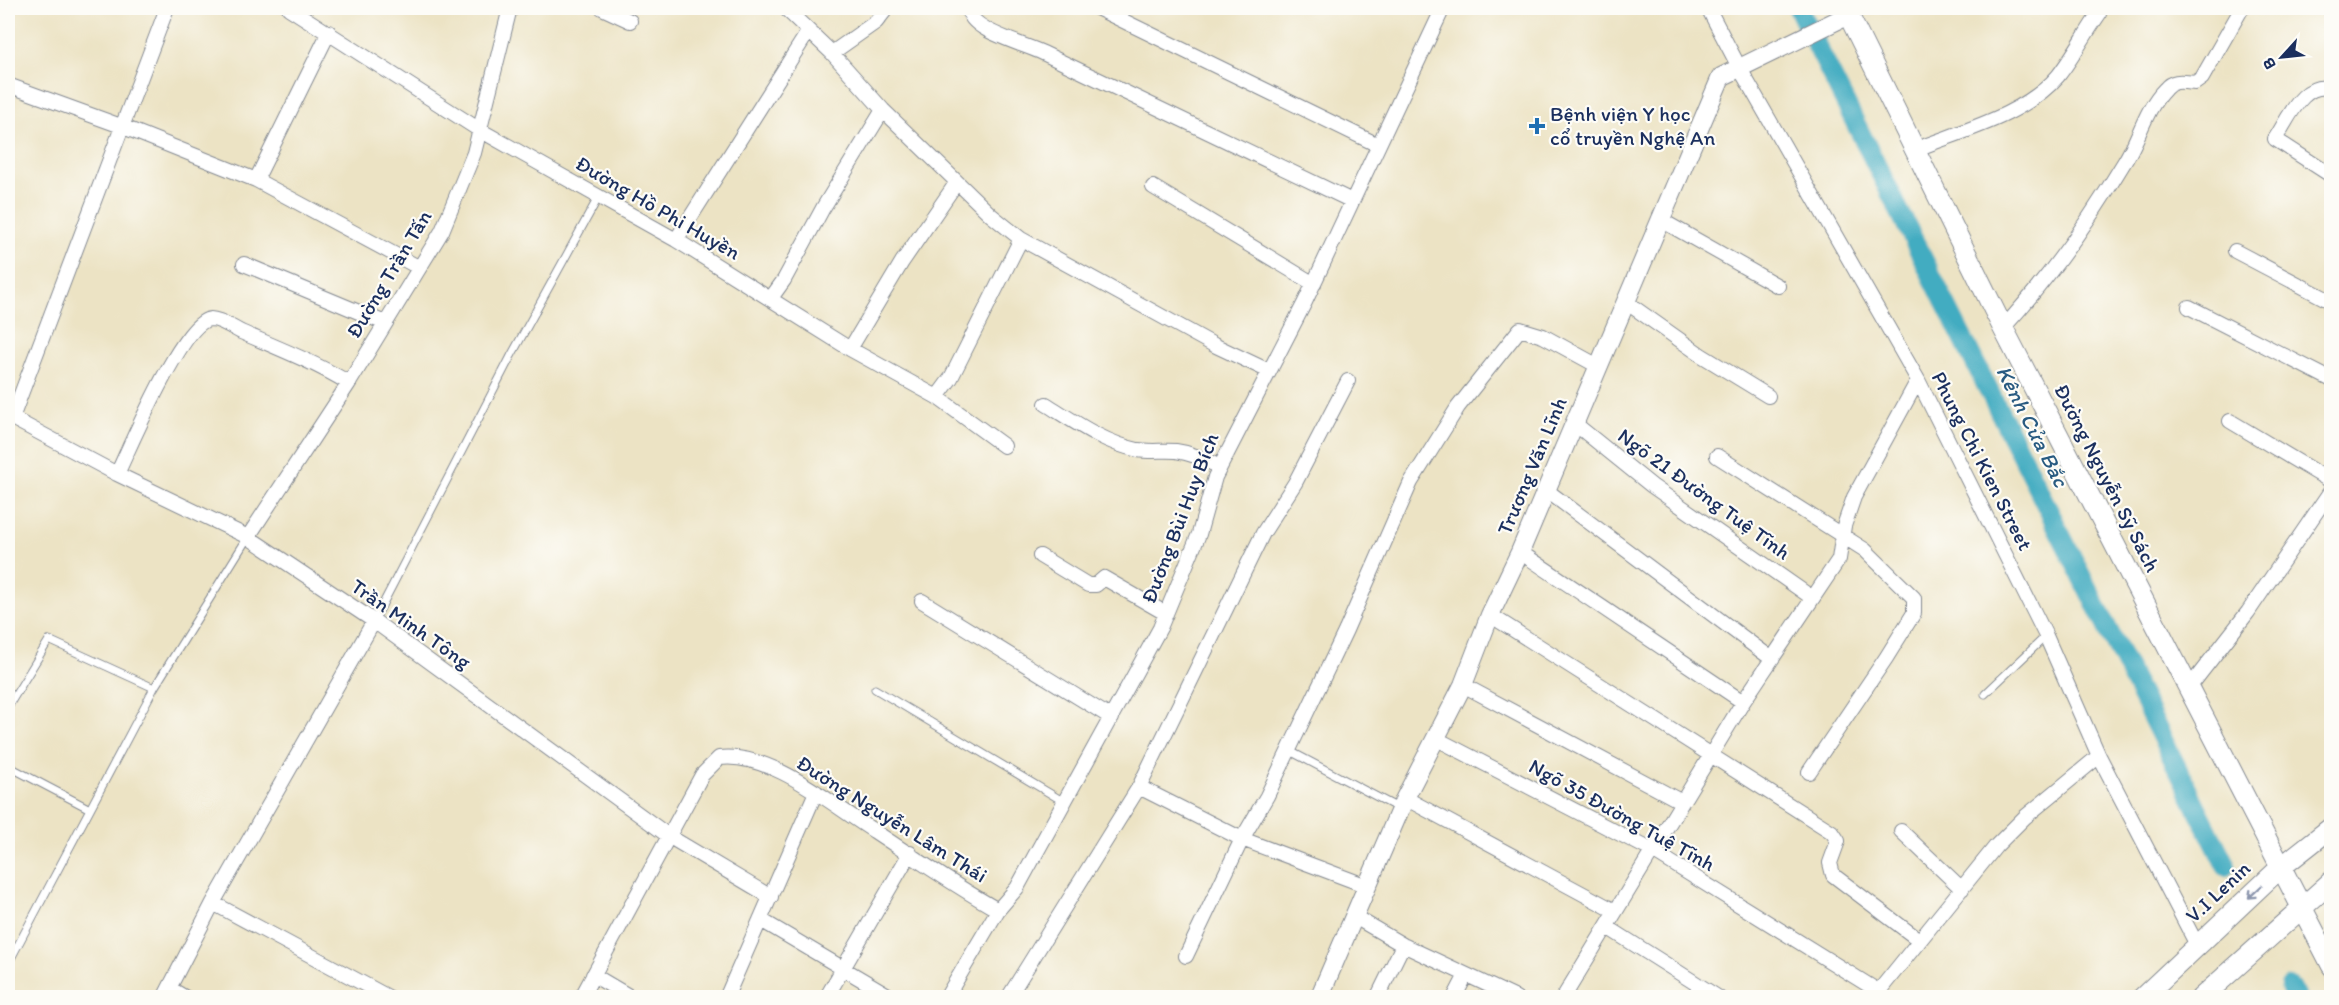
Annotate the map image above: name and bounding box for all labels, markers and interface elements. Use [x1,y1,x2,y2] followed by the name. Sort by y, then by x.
[2252,27,2312,87] north arrow
[2258,54,2280,73] text: B
[1550,101,1715,150] place label: Bệnh viện Y học cổ truyền Nghệ An
[1528,117,1546,135] marker: Bệnh viện Y học cổ truyền Nghệ An
[572,150,745,265] street label: Đường Hồ Phi Huyền
[341,205,437,342] street label: Đường Trần Tấn
[1990,361,2075,492] water label: Kênh Cửa Bắc
[1927,367,2038,554] street label: Phung Chi Kien Street
[2049,380,2166,576] street label: Đường Nguyễn Sỹ Sách
[1491,393,1572,538] street label: Trương Văn Lĩnh
[1613,423,1796,565] street label: Ngõ 21 Đường Tuệ Tĩnh
[1136,429,1224,607] street label: Đường Bùi Huy Bích
[347,573,476,674] street label: Trần Minh Tông
[792,750,992,887] street label: Đường Nguyễn Lâm Thái
[1525,753,1720,876] street label: Ngõ 35 Đường Tuệ Tĩnh
[2180,856,2255,928] street label: V.I Lenin
[2247,884,2262,899] one-way arrow

